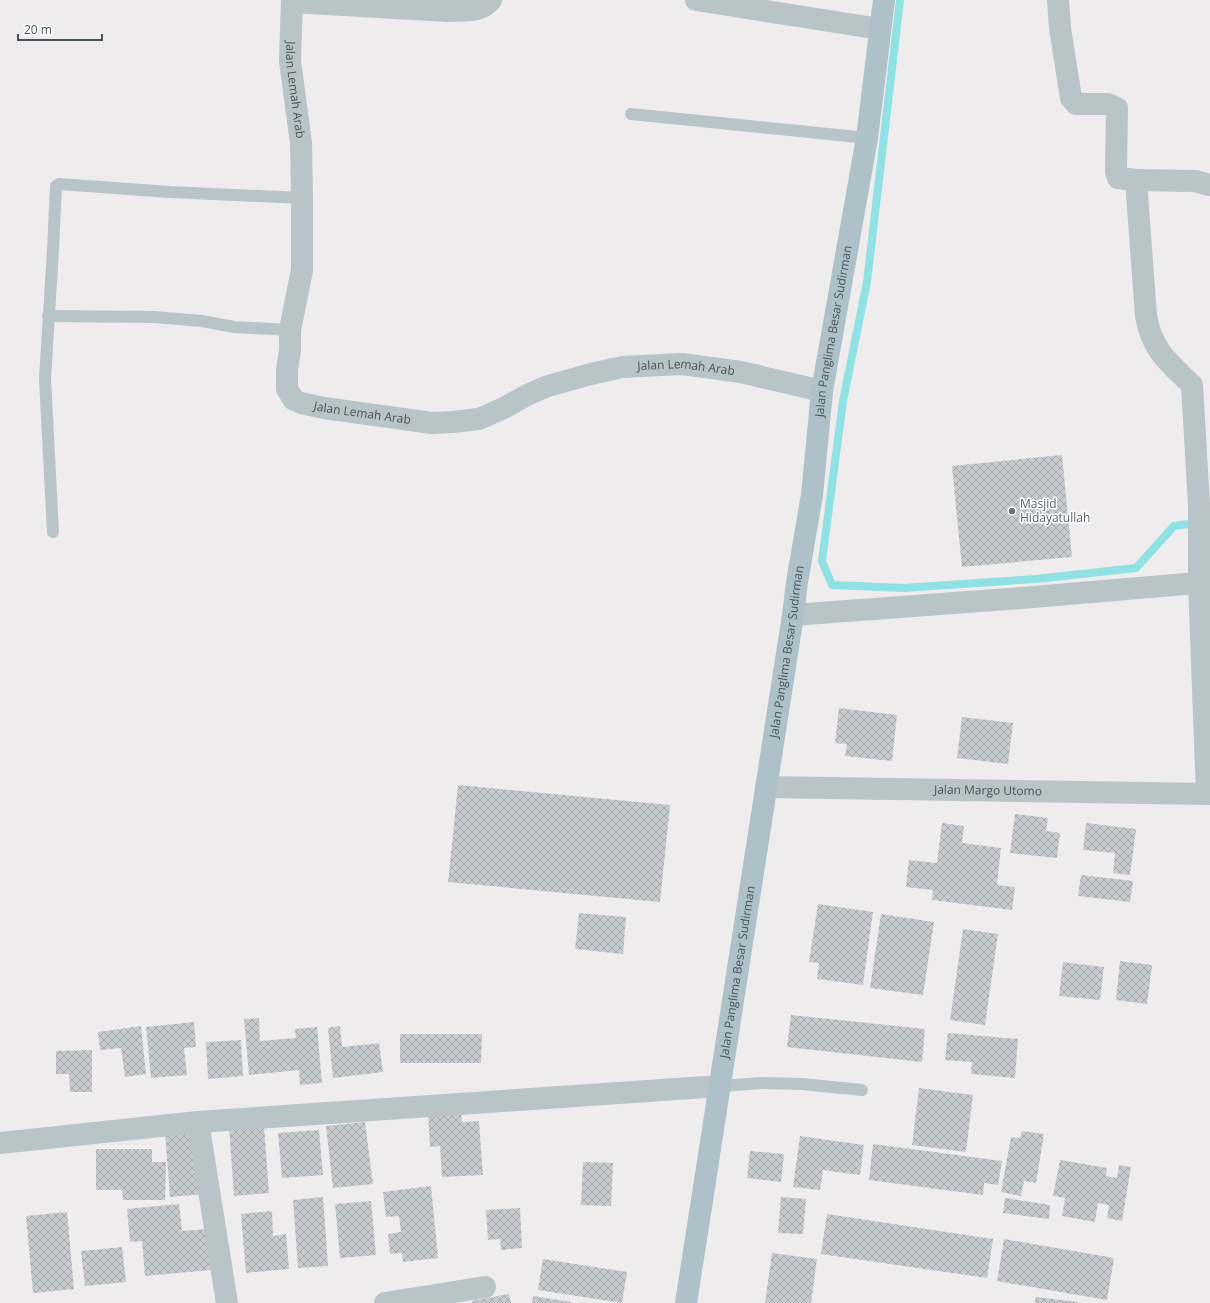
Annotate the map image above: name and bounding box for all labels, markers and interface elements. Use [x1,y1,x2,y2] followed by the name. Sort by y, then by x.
[18,16,102,42] scale bar
[24,21,52,38] text: 20 m
[282,40,309,139] street label: Jalan Lemah Arab
[810,244,856,419] street label: Jalan Panglima Besar Sudirman
[636,355,736,379] street label: Jalan Lemah Arab
[311,397,412,428] street label: Jalan Lemah Arab
[1020,495,1090,526] place label: Masjid Hidayatullah
[1007,506,1017,516] marker: Masjid Hidayatullah
[765,564,808,740] street label: Jalan Panglima Besar Sudirman
[933,781,1042,799] street label: Jalan Margo Utomo
[715,885,759,1060] street label: Jalan Panglima Besar Sudirman

